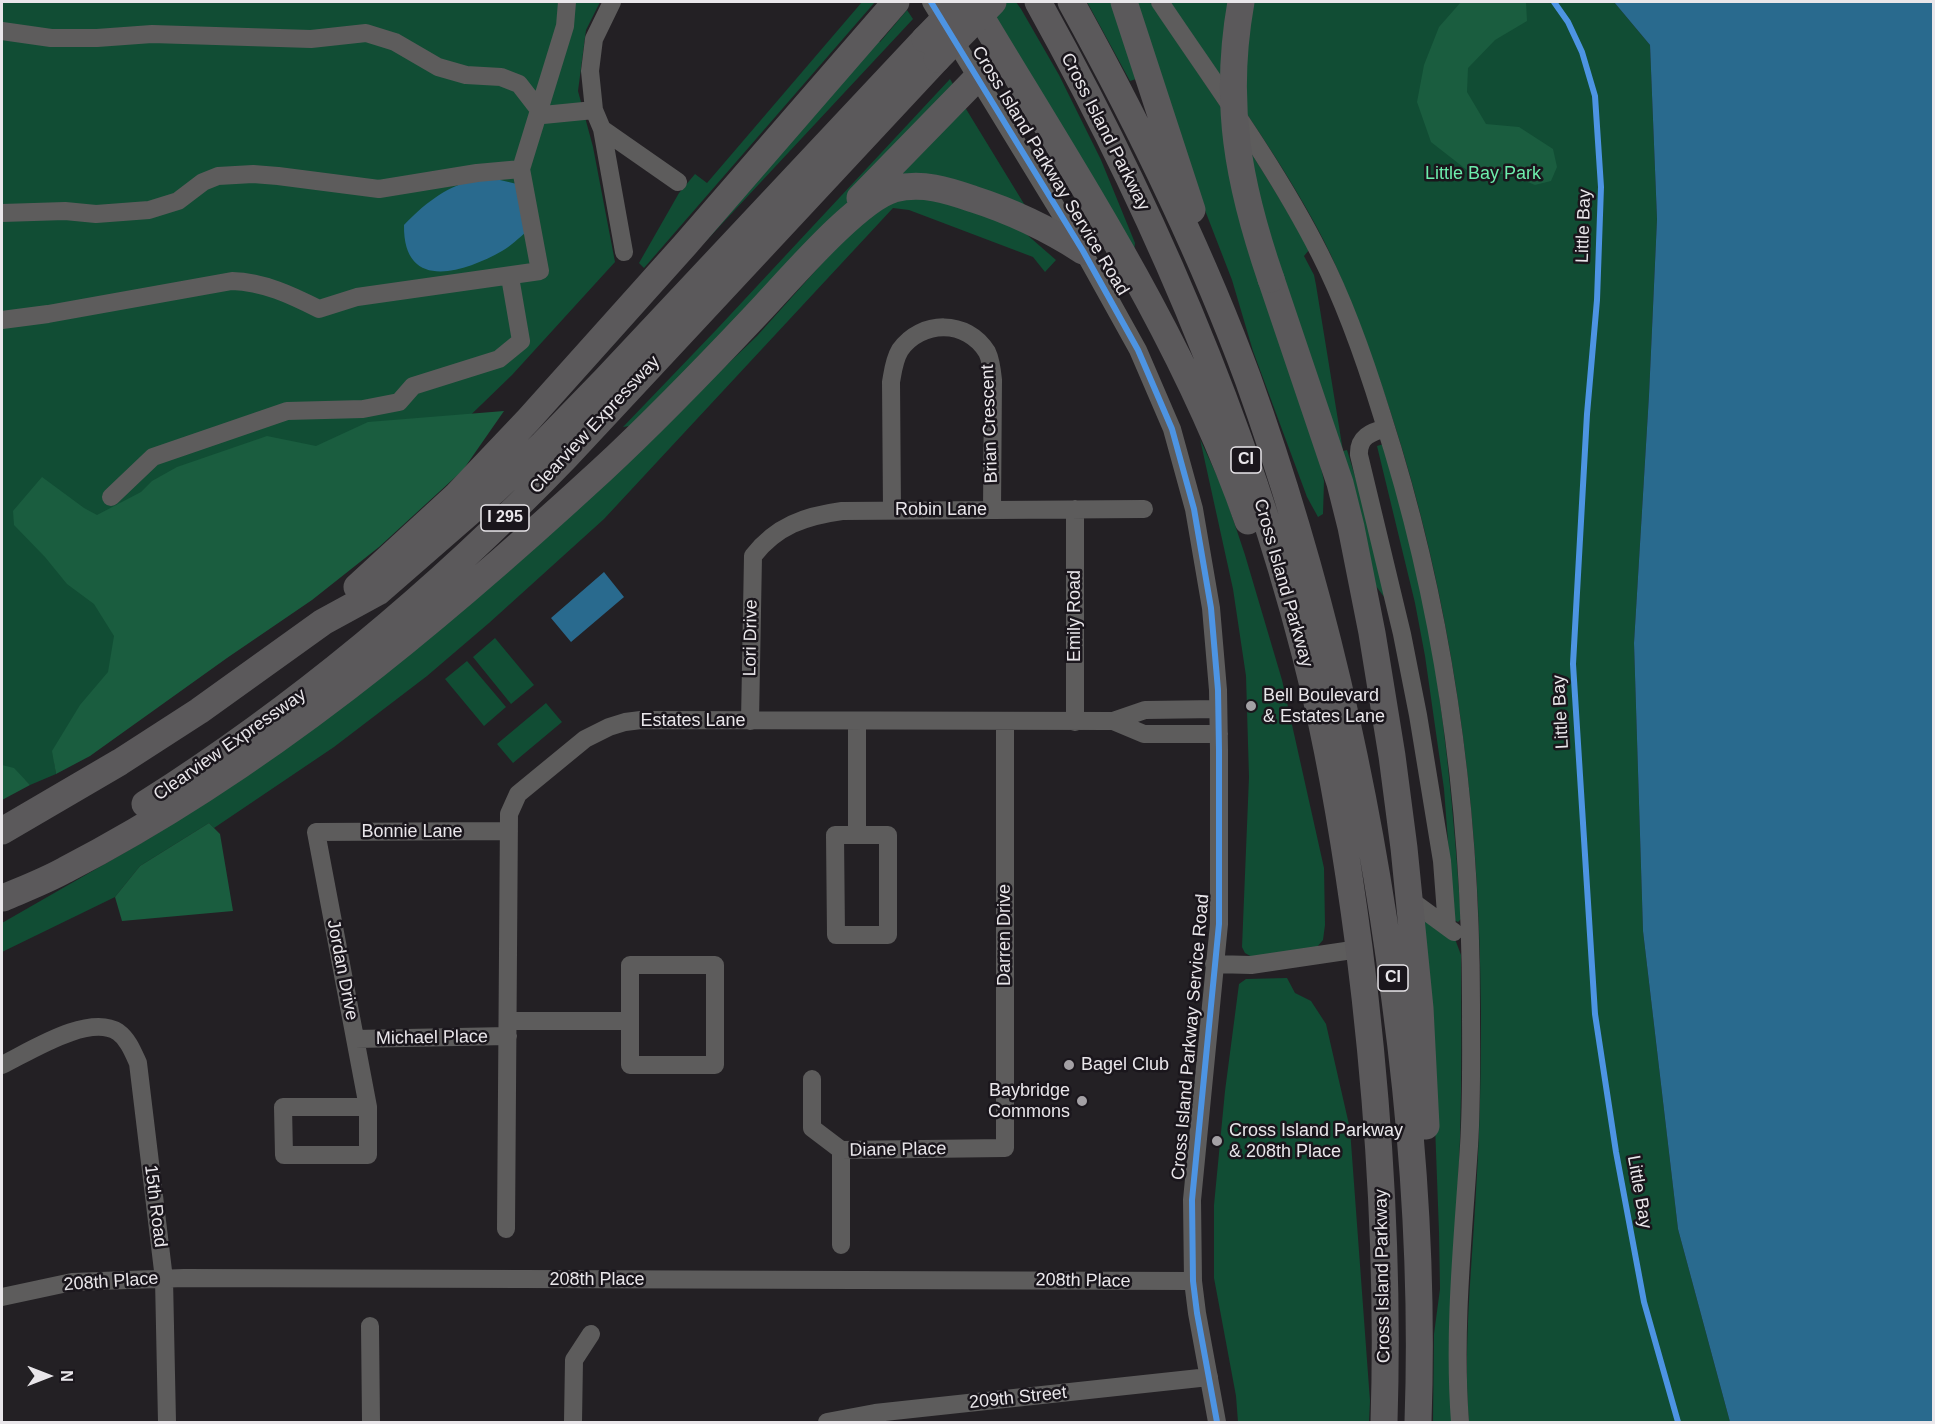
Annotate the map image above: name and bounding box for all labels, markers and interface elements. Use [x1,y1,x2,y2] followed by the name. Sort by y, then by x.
[967,42,1133,300] street label: Cross Island Parkway Service Road
[1056,50,1154,214] street label: Cross Island Parkway
[1425,163,1541,185] park label: Little Bay Park
[1572,189,1596,263] street label: Little Bay
[525,351,665,499] street label: Clearview Expressway
[977,364,1003,484] street label: Brian Crescent
[1231,447,1261,473] road number: CI
[1249,496,1317,670] street label: Cross Island Parkway
[895,499,987,521] street label: Robin Lane
[481,505,529,531] road number: I 295
[1064,570,1086,662] street label: Emily Road
[740,599,762,677] street label: Lori Drive
[1548,674,1574,750] street label: Little Bay
[150,684,310,806] street label: Clearview Expressway
[1263,685,1385,728] place label: Bell Boulevard & Estates Lane
[1244,699,1258,713] marker: Bell Boulevard & Estates Lane
[640,710,746,732] street label: Estates Lane
[361,821,463,843] street label: Bonnie Lane
[994,884,1016,986] street label: Darren Drive
[1168,893,1214,1181] street label: Cross Island Parkway Service Road
[322,918,362,1022] street label: Jordan Drive
[1378,965,1408,991] road number: CI
[376,1026,488,1050] street label: Michael Place
[1081,1054,1169,1076] place label: Bagel Club
[1062,1058,1076,1072] marker: Bagel Club
[988,1080,1070,1122] place label: Baybridge Commons
[1075,1094,1089,1108] marker: Baybridge Commons
[1229,1120,1403,1162] place label: Cross Island Parkway & 208th Place
[1210,1134,1224,1148] marker: Cross Island Parkway & 208th Place
[849,1138,947,1162] street label: Diane Place
[1622,1154,1656,1230] street label: Little Bay
[139,1163,171,1249] street label: 15th Road
[1371,1189,1395,1363] street label: Cross Island Parkway
[63,1268,159,1296] street label: 208th Place
[549,1269,645,1291] street label: 208th Place
[1035,1269,1131,1293] street label: 208th Place
[18,1346,78,1406] north arrow
[58,1370,75,1382] text: N
[968,1382,1068,1414] street label: 209th Street

